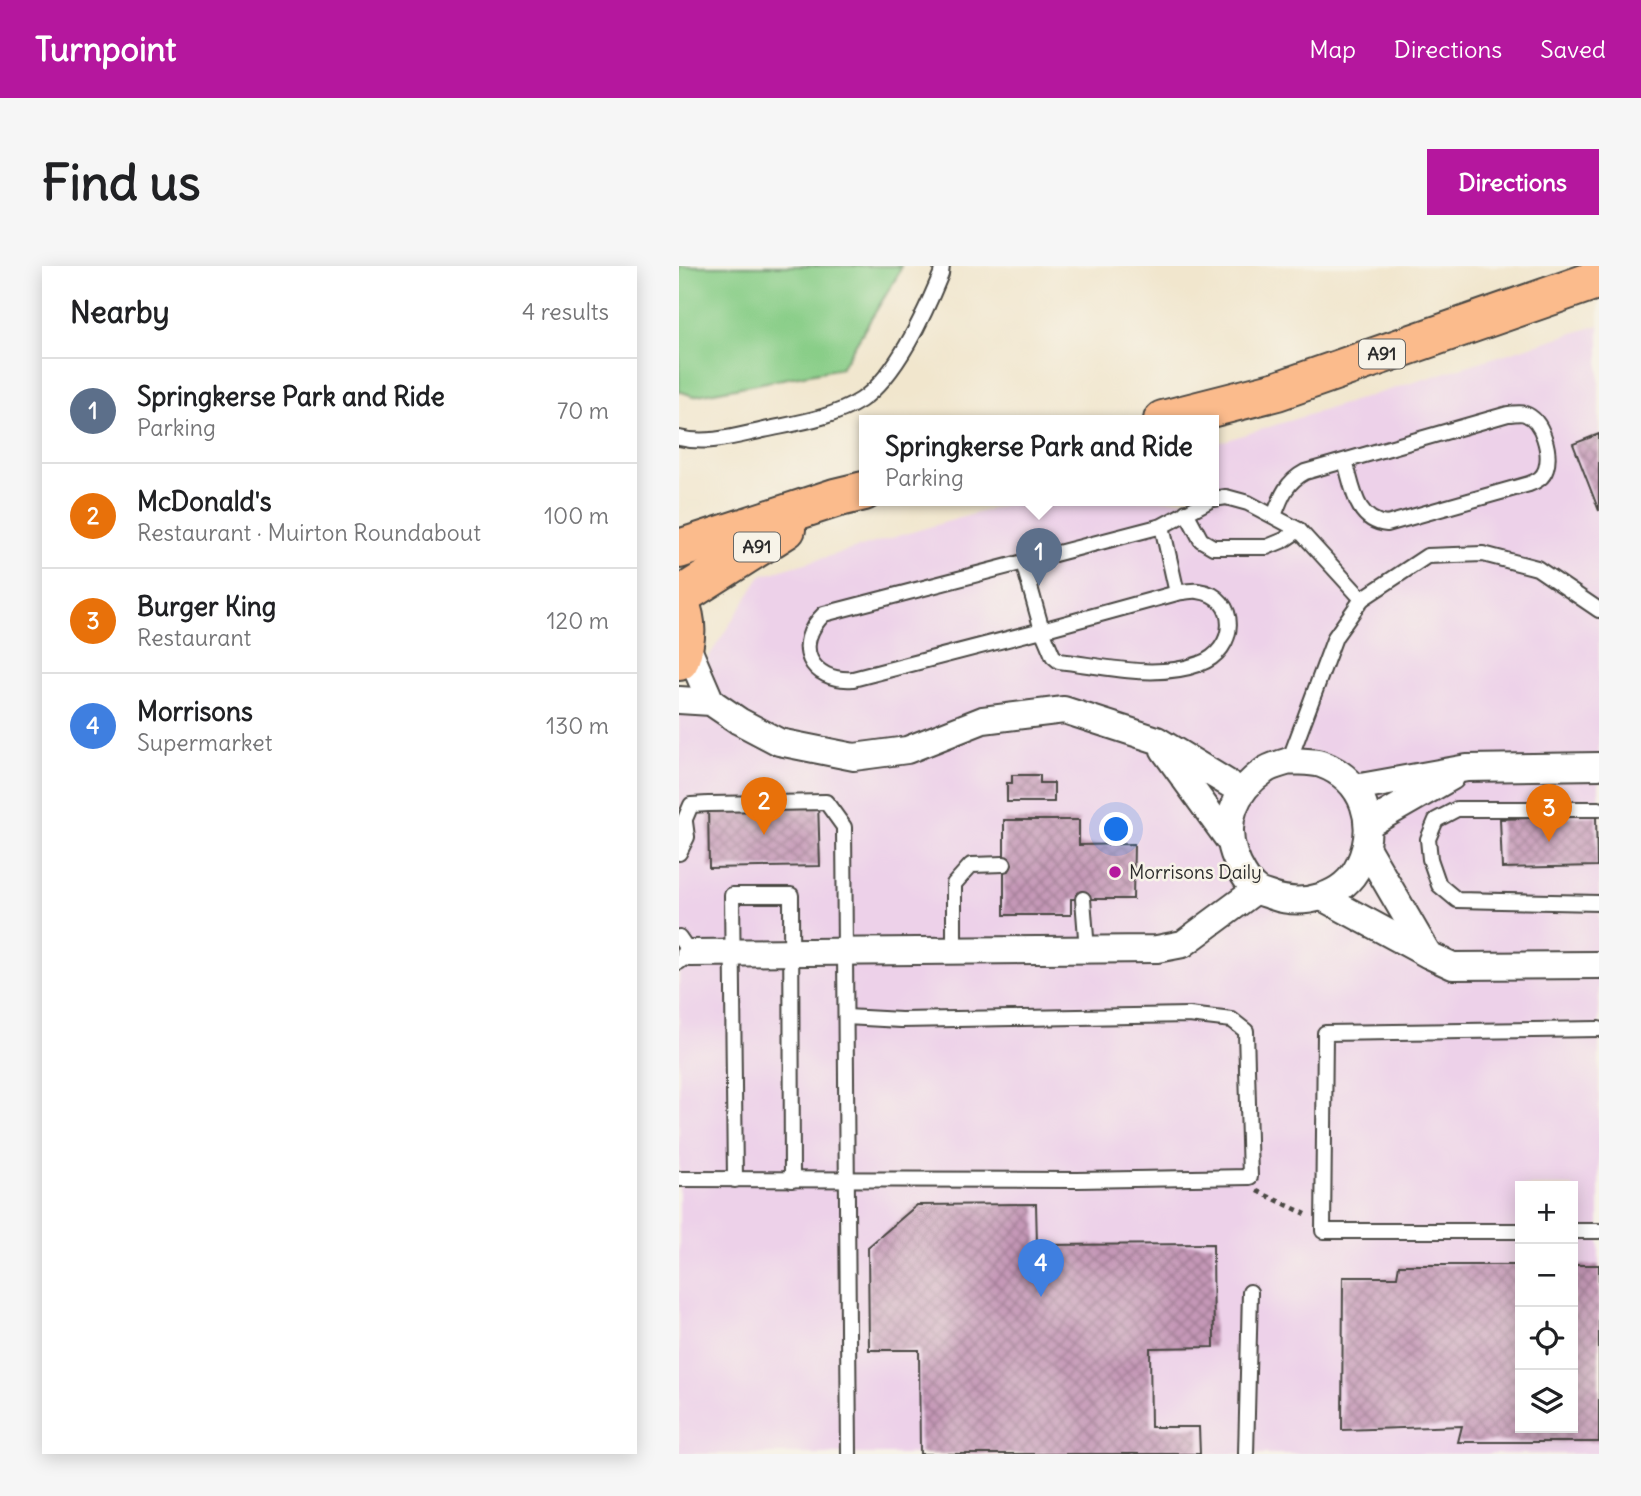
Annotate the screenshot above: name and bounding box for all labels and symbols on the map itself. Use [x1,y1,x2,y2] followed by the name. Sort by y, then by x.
[1359,340,1405,368] road number: A91
[1016,528,1062,586] pin: 1
[734,533,780,562] road number: A91
[741,777,787,835] pin: 2
[1526,784,1572,842] pin: 3
[1099,812,1133,846] your location
[1129,860,1262,884] place label: Morrisons Daily
[1107,864,1123,880] marker: Morrisons Daily
[1018,1239,1064,1297] pin: 4

